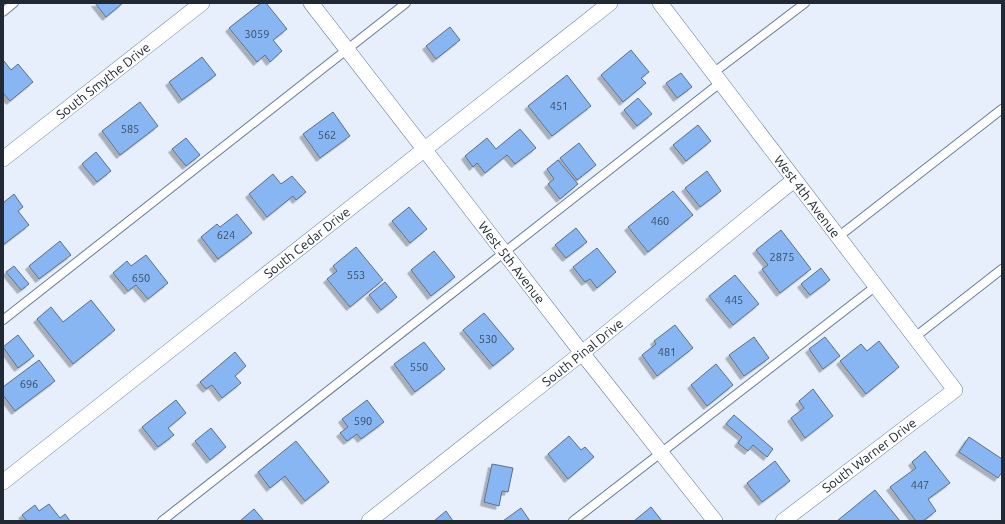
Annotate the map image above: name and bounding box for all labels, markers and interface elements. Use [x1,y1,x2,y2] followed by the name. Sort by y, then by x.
[245,28,269,40] house number: 3059
[53,40,153,122] street label: South Smythe Drive
[550,100,568,112] house number: 451
[121,123,139,135] house number: 585
[318,129,336,141] house number: 562
[772,152,843,240] street label: West 4th Avenue
[261,204,353,280] street label: South Cedar Drive
[651,215,669,227] house number: 460
[476,219,548,306] street label: West 5th Avenue
[217,229,235,241] house number: 624
[770,251,794,263] house number: 2875
[347,269,365,281] house number: 553
[132,272,150,284] house number: 650
[725,294,743,306] house number: 445
[539,316,626,389] street label: South Pinal Drive
[479,333,497,345] house number: 530
[658,346,676,358] house number: 481
[410,361,428,373] house number: 550
[20,378,38,390] house number: 696
[354,415,372,427] house number: 590
[819,415,919,495] street label: South Warner Drive
[911,479,929,491] house number: 447

